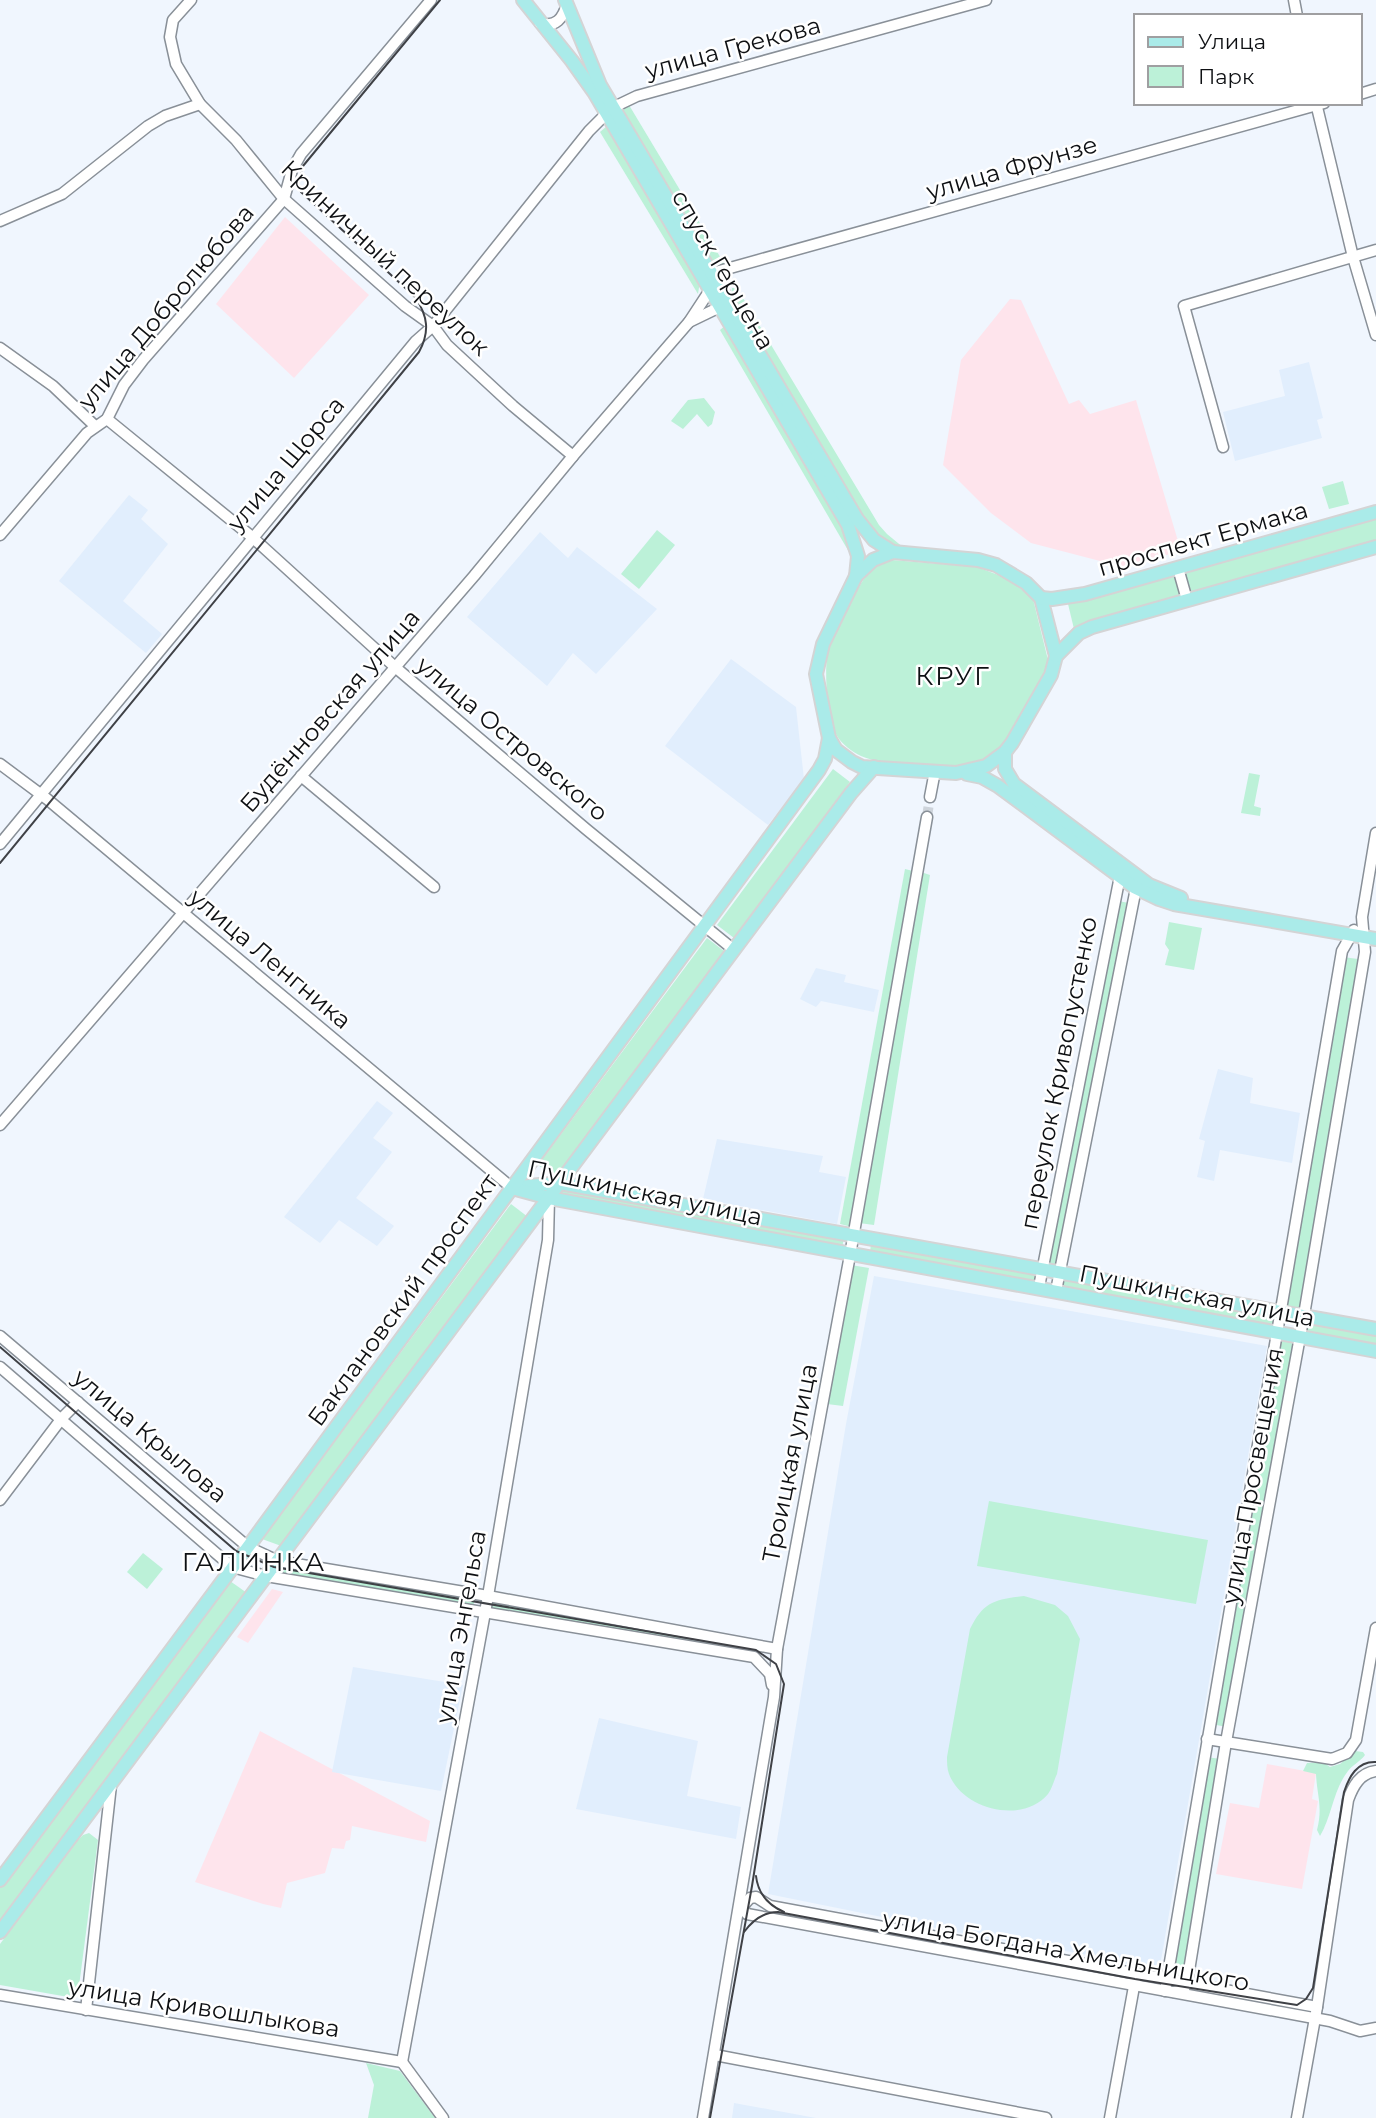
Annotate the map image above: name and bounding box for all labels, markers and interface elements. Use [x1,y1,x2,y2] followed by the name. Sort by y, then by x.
[641,10,824,85] street label: улица Грекова
[1134,14,1362,105] legend
[1198,29,1266,54] text: Улица
[1198,64,1254,89] text: Парк
[922,129,1101,206] street label: улица Фрунзе
[275,154,495,362] street label: Криничный переулок
[666,185,781,355] street label: спуск Герцена
[71,198,260,416] street label: улица Добролюбова
[220,390,350,538] street label: улица Щорса
[1095,495,1311,582] street label: проспект Ермака
[234,603,426,818] street label: Будённовская улица
[410,649,614,827] street label: улица Островского
[915,660,991,692] district label: КРУГ
[183,882,357,1035] street label: улица Ленгника
[1014,914,1103,1232] street label: переулок Кривопустенко
[525,1153,765,1232] street label: Пушкинская улица
[301,1167,504,1432] street label: Баклановский проспект
[1077,1258,1317,1333] street label: Пушкинская улица
[1215,1345,1289,1607] street label: улица Просвещения
[756,1361,823,1565] street label: Троицкая улица
[67,1362,233,1508] street label: улица Крылова
[429,1528,492,1727] street label: улица Энгельса
[182,1546,326,1578] district label: ГАЛИНКА
[879,1904,1252,1997] street label: улица Богдана Хмельницкого
[65,1972,342,2043] street label: улица Кривошлыкова

